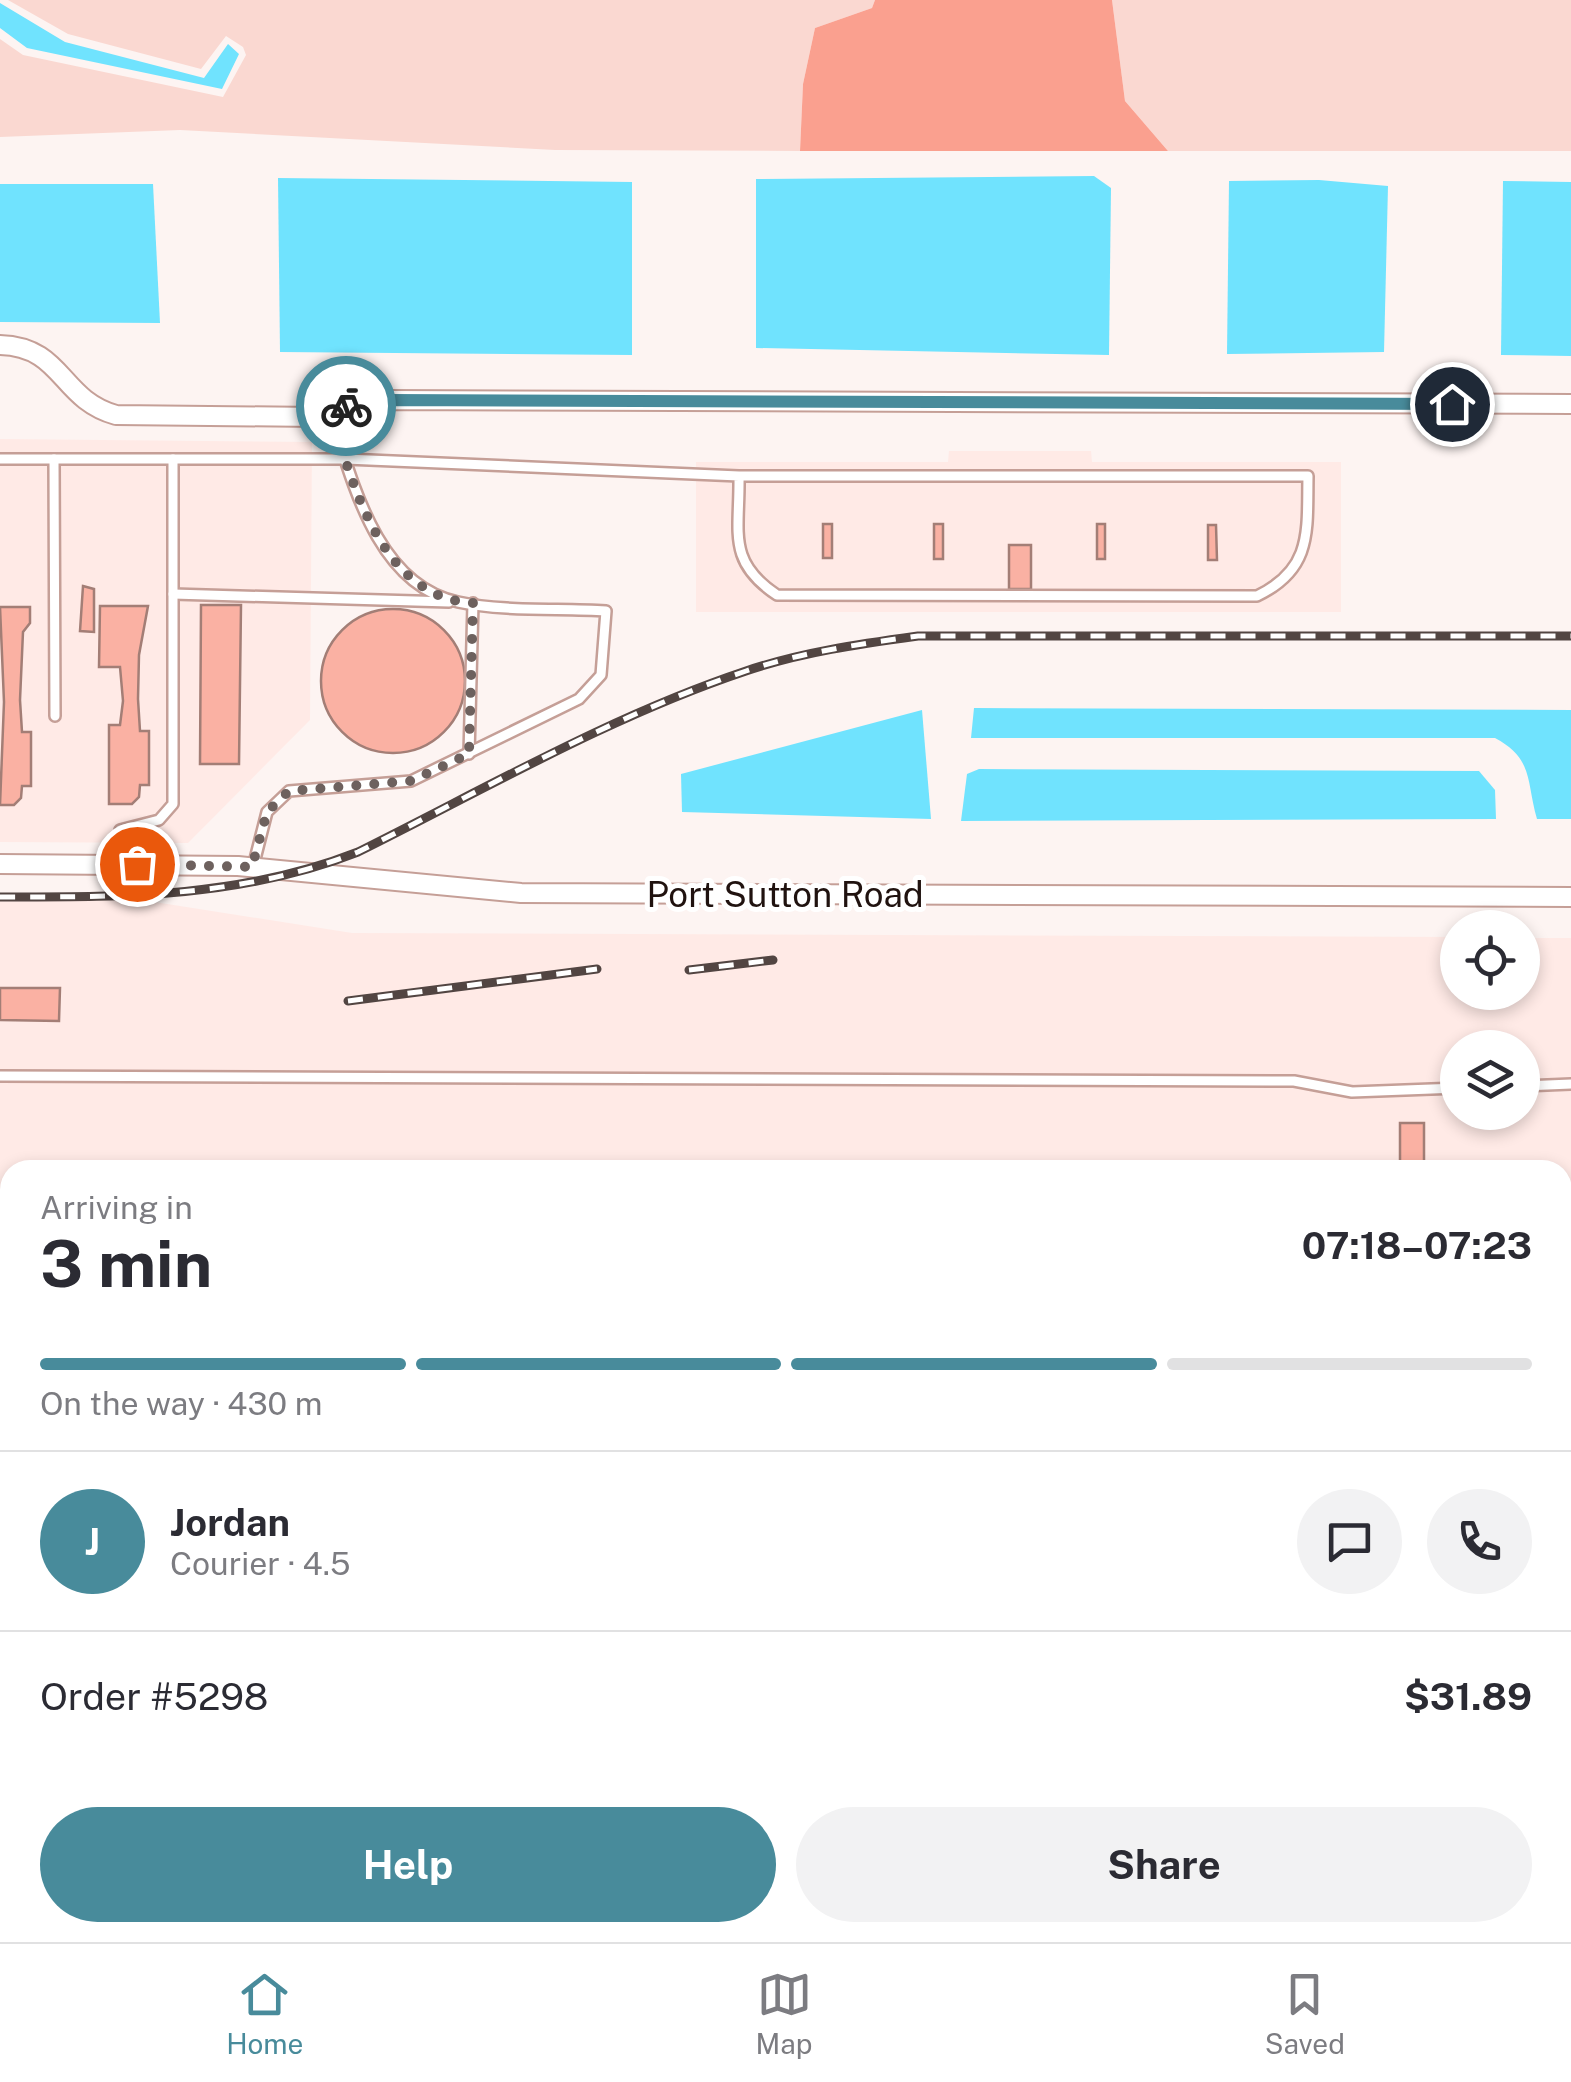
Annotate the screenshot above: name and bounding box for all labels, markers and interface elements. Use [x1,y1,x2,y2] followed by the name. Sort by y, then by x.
[296,356,396,456] courier
[1410,362,1495,447] pin
[1425,377,1480,432] icon: home
[319,379,374,434] icon: bike
[95,822,180,907] pin
[110,837,165,892] icon: bag
[646,874,924,915] street label: Port Sutton Road
[1440,910,1540,1130] map controls
[1440,910,1540,1010] button: locate
[1440,1030,1540,1130] button: layers
[40,1189,193,1226] text: Arriving in
[1302,1223,1532,1268] text: 07:18–07:23
[40,1225,212,1302] text: 3 min
[40,1385,322,1422] text: On the way · 430 m
[1297,1489,1402,1594] button: chat
[1427,1489,1532,1594] button: phone
[170,1500,290,1545] text: Jordan
[85,1519,100,1564] text: J
[170,1545,350,1582] text: Courier · 4.5
[40,1674,268,1719] text: Order #5298
[1404,1674,1532,1719] text: $31.89
[40,1807,776,1922] button: Help
[796,1807,1532,1922] button: Share
[226,1967,303,2060] tab: Home
[756,1967,812,2060] tab: Map
[1265,1967,1345,2060] tab: Saved

